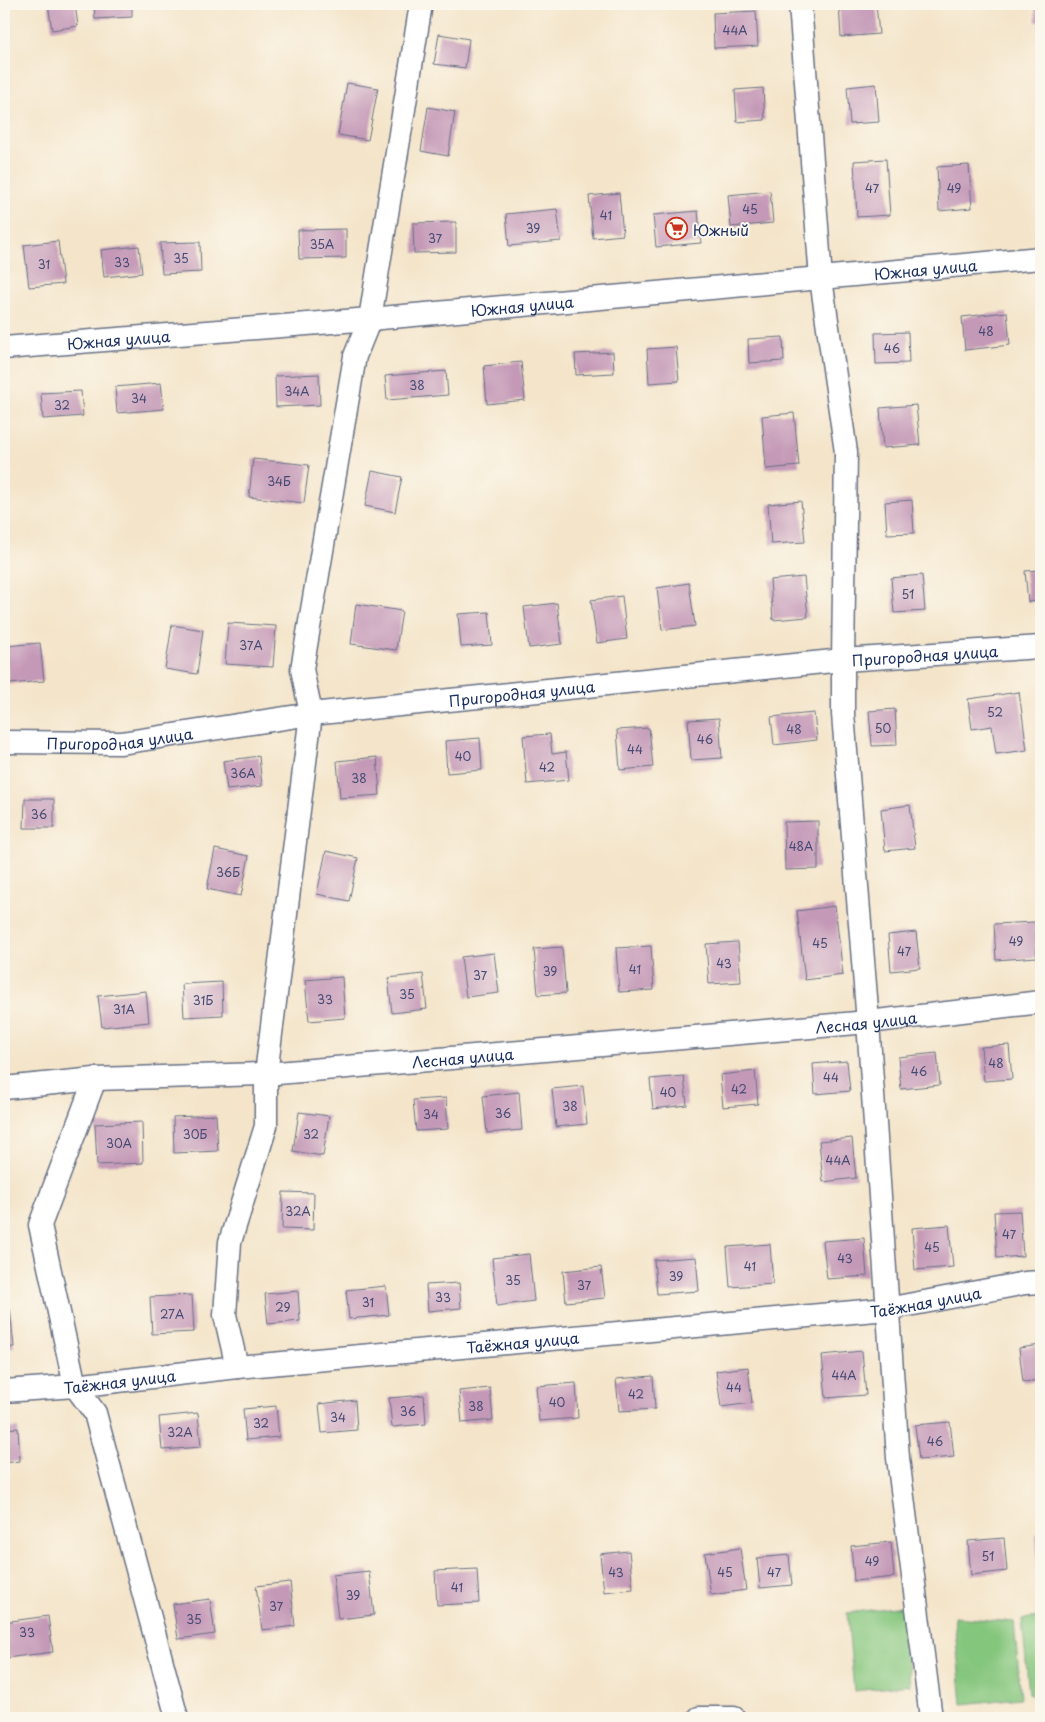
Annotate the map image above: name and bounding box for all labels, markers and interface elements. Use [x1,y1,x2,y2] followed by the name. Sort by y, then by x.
[722,21,748,39] house number: 44А
[865,179,880,197] house number: 47
[947,179,961,197] house number: 49
[742,200,758,218] house number: 45
[600,206,612,224] house number: 41
[665,217,689,241] supermarket icon: Южный
[693,218,749,241] place label: Южный
[526,219,540,237] house number: 39
[428,229,443,247] house number: 37
[310,235,334,253] house number: 35А
[173,249,189,267] house number: 35
[873,252,979,285] street label: Южная улица
[114,253,130,271] house number: 33
[38,255,50,273] house number: 31
[470,289,575,321] street label: Южная улица
[978,322,994,340] house number: 48
[66,323,172,354] street label: Южная улица
[884,339,900,357] house number: 46
[409,376,425,394] house number: 38
[284,382,310,400] house number: 34А
[131,389,147,407] house number: 34
[54,396,70,414] house number: 32
[267,472,291,490] house number: 34Б
[902,585,914,603] house number: 51
[239,636,263,654] house number: 37А
[851,638,999,671] street label: Пригородная улица
[448,674,596,711] street label: Пригородная улица
[987,703,1003,721] house number: 52
[875,719,891,737] house number: 50
[786,720,802,738] house number: 48
[47,721,195,755] street label: Пригородная улица
[697,730,713,748] house number: 46
[627,740,643,758] house number: 44
[455,747,472,765] house number: 40
[539,758,555,776] house number: 42
[230,764,256,782] house number: 36А
[351,769,367,787] house number: 38
[31,805,47,823] house number: 36
[789,837,813,855] house number: 48А
[216,863,240,881] house number: 36Б
[1009,932,1023,950] house number: 49
[812,934,828,952] house number: 45
[897,942,912,960] house number: 47
[716,954,732,972] house number: 43
[629,960,641,978] house number: 41
[543,962,557,980] house number: 39
[473,966,488,984] house number: 37
[399,985,415,1003] house number: 35
[317,990,333,1008] house number: 33
[193,991,213,1009] house number: 31Б
[113,1000,135,1018] house number: 31А
[814,1005,919,1038] street label: Лесная улица
[411,1041,515,1073] street label: Лесная улица
[988,1054,1004,1072] house number: 48
[911,1062,927,1080] house number: 46
[823,1068,839,1086] house number: 44
[731,1080,747,1098] house number: 42
[660,1083,677,1101] house number: 40
[562,1097,578,1115] house number: 38
[495,1104,511,1122] house number: 36
[423,1105,439,1123] house number: 34
[183,1125,207,1143] house number: 30Б
[303,1125,319,1143] house number: 32
[106,1134,132,1152] house number: 30А
[825,1151,851,1169] house number: 44А
[285,1202,311,1220] house number: 32А
[1002,1225,1017,1243] house number: 47
[924,1238,940,1256] house number: 45
[837,1249,853,1267] house number: 43
[744,1257,756,1275] house number: 41
[669,1267,683,1285] house number: 39
[505,1271,521,1289] house number: 35
[577,1276,592,1294] house number: 37
[869,1280,984,1322] street label: Таёжная улица
[435,1288,451,1306] house number: 33
[362,1293,374,1311] house number: 31
[275,1298,291,1316] house number: 29
[160,1305,184,1323] house number: 27А
[465,1325,580,1358] street label: Таёжная улица
[63,1363,177,1398] street label: Таёжная улица
[831,1366,857,1384] house number: 44А
[726,1378,742,1396] house number: 44
[628,1385,644,1403] house number: 42
[549,1393,566,1411] house number: 40
[468,1397,484,1415] house number: 38
[400,1402,416,1420] house number: 36
[330,1408,346,1426] house number: 34
[253,1414,269,1432] house number: 32
[167,1423,193,1441] house number: 32А
[927,1432,943,1450] house number: 46
[982,1547,994,1565] house number: 51
[865,1552,879,1570] house number: 49
[608,1563,624,1581] house number: 43
[717,1563,733,1581] house number: 45
[767,1563,782,1581] house number: 47
[451,1578,463,1596] house number: 41
[346,1586,360,1604] house number: 39
[269,1597,284,1615] house number: 37
[186,1610,202,1628] house number: 35
[19,1623,35,1641] house number: 33

